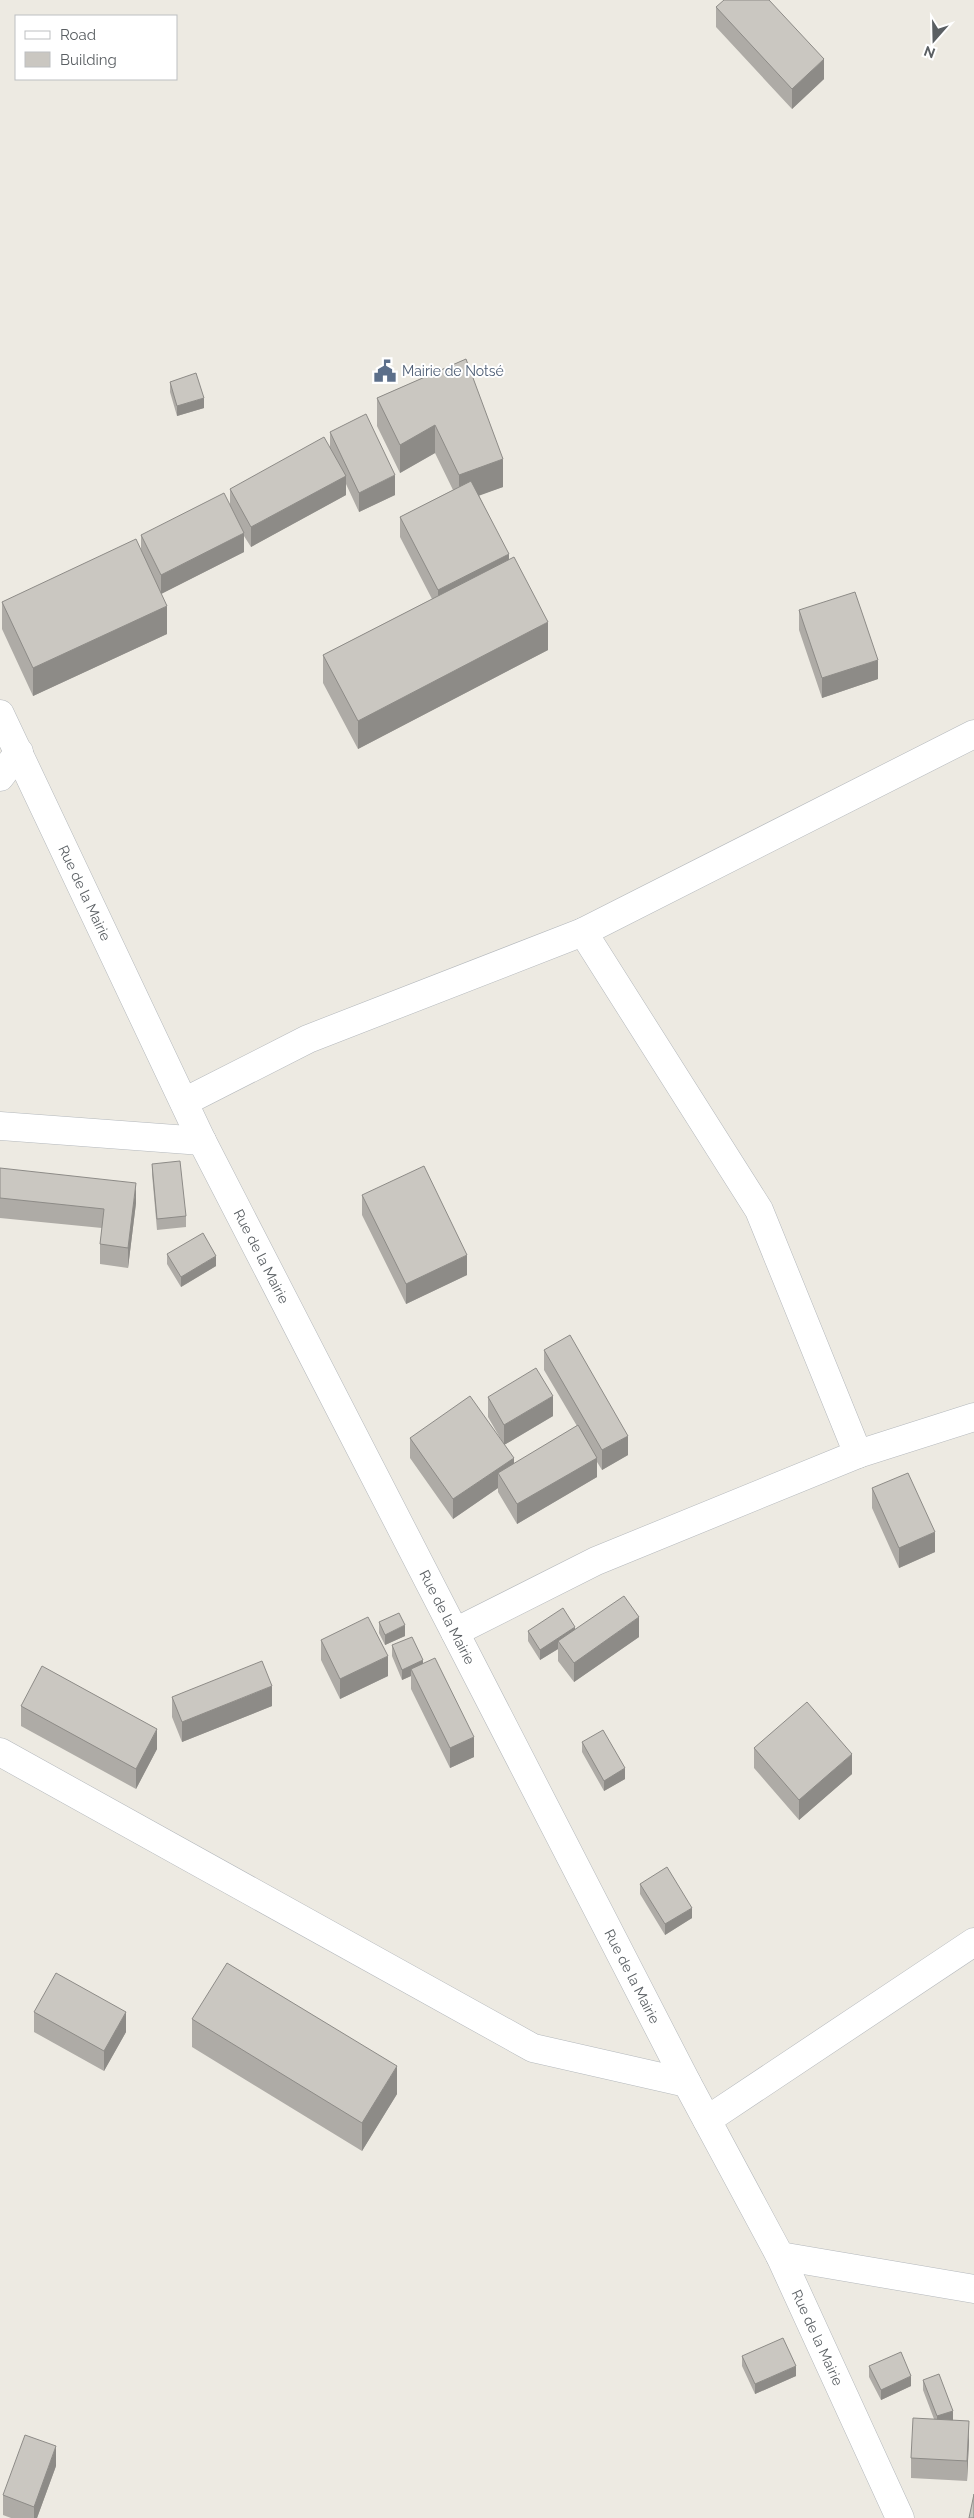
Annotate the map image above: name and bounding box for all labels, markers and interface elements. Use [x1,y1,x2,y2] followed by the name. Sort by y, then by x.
[15,15,178,80] legend
[909,15,959,65] north arrow
[60,26,96,44] text: Road
[922,43,937,62] text: N
[60,51,117,69] text: Building
[372,358,398,384] public building icon: Mairie de Notsé
[402,363,504,379] place label: Mairie de Notsé
[55,843,114,943] street label: Rue de la Mairie
[230,1206,292,1306] street label: Rue de la Mairie
[416,1567,478,1667] street label: Rue de la Mairie
[601,1927,663,2026] street label: Rue de la Mairie
[788,2287,846,2388] street label: Rue de la Mairie

